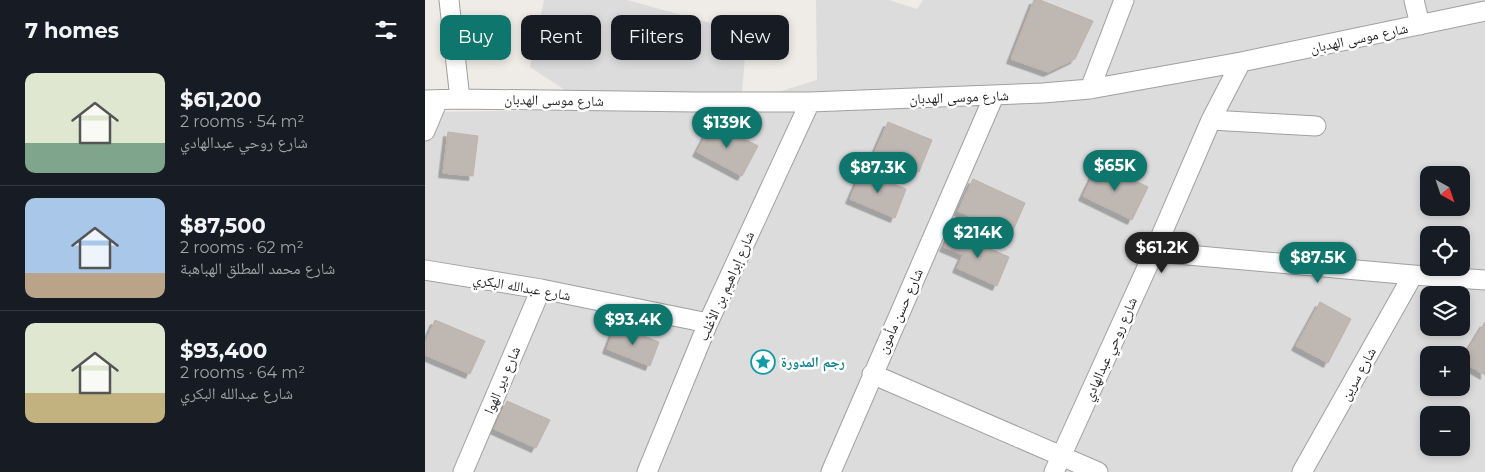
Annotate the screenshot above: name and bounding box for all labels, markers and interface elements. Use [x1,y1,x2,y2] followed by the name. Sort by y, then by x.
[440,15,511,60] chip: Buy
[521,15,601,60] chip: Rent
[611,15,701,60] chip: Filters
[711,15,789,60] chip: New
[372,16,400,44] icon: filters
[25,18,119,43] text: 7 homes
[1308,19,1410,58] street label: شارع موسى الهدبان
[909,86,1009,109] street label: شارع موسى الهدبان
[180,87,262,112] text: $61,200
[504,90,604,111] street label: شارع موسى الهدبان
[65,93,125,153] icon: home
[692,106,762,149] pin: $139K
[180,112,304,131] text: 2 rooms · 54 m²
[703,113,751,132] text: $139K
[180,133,308,152] text: شارع روحي عبدالهادي
[1085,150,1145,192] pin: $65K
[837,152,919,194] pin: $87.3K
[1094,156,1136,175] text: $65K
[850,158,906,177] text: $87.3K
[1420,166,1470,216] north arrow
[1420,166,1470,456] map controls
[180,213,266,238] text: $87,500
[943,216,1013,259] pin: $214K
[65,218,125,278] icon: home
[954,223,1002,242] text: $214K
[1420,226,1470,276] button: locate
[694,228,759,344] street label: شارع إبراهيم بن الأغلب
[1121,232,1203,274] pin: $61.2K
[180,238,304,257] text: 2 rooms · 62 m²
[1136,238,1188,257] text: $61.2K
[1277,242,1359,284] pin: $87.5K
[1290,248,1346,267] text: $87.5K
[180,259,335,278] text: شارع محمد المطلق الهباهبة
[873,266,928,357] street label: شارع حسن مأمون
[471,270,572,307] street label: شارع عبدالله البكري
[1420,286,1470,336] button: layers
[1079,294,1143,405] street label: شارع روحي عبدالهادي
[592,304,674,346] pin: $93.4K
[605,310,661,329] text: $93.4K
[180,338,267,363] text: $93,400
[65,343,125,403] icon: home
[480,343,525,417] street label: شارع دير الهوا
[1336,344,1381,404] street label: شارع سرين
[1420,346,1470,396] button: +
[750,349,776,375] place icon: رجم المدورة
[781,353,845,372] place label: رجم المدورة
[180,363,305,382] text: 2 rooms · 64 m²
[180,384,293,403] text: شارع عبدالله البكري
[1420,406,1470,456] button: −

